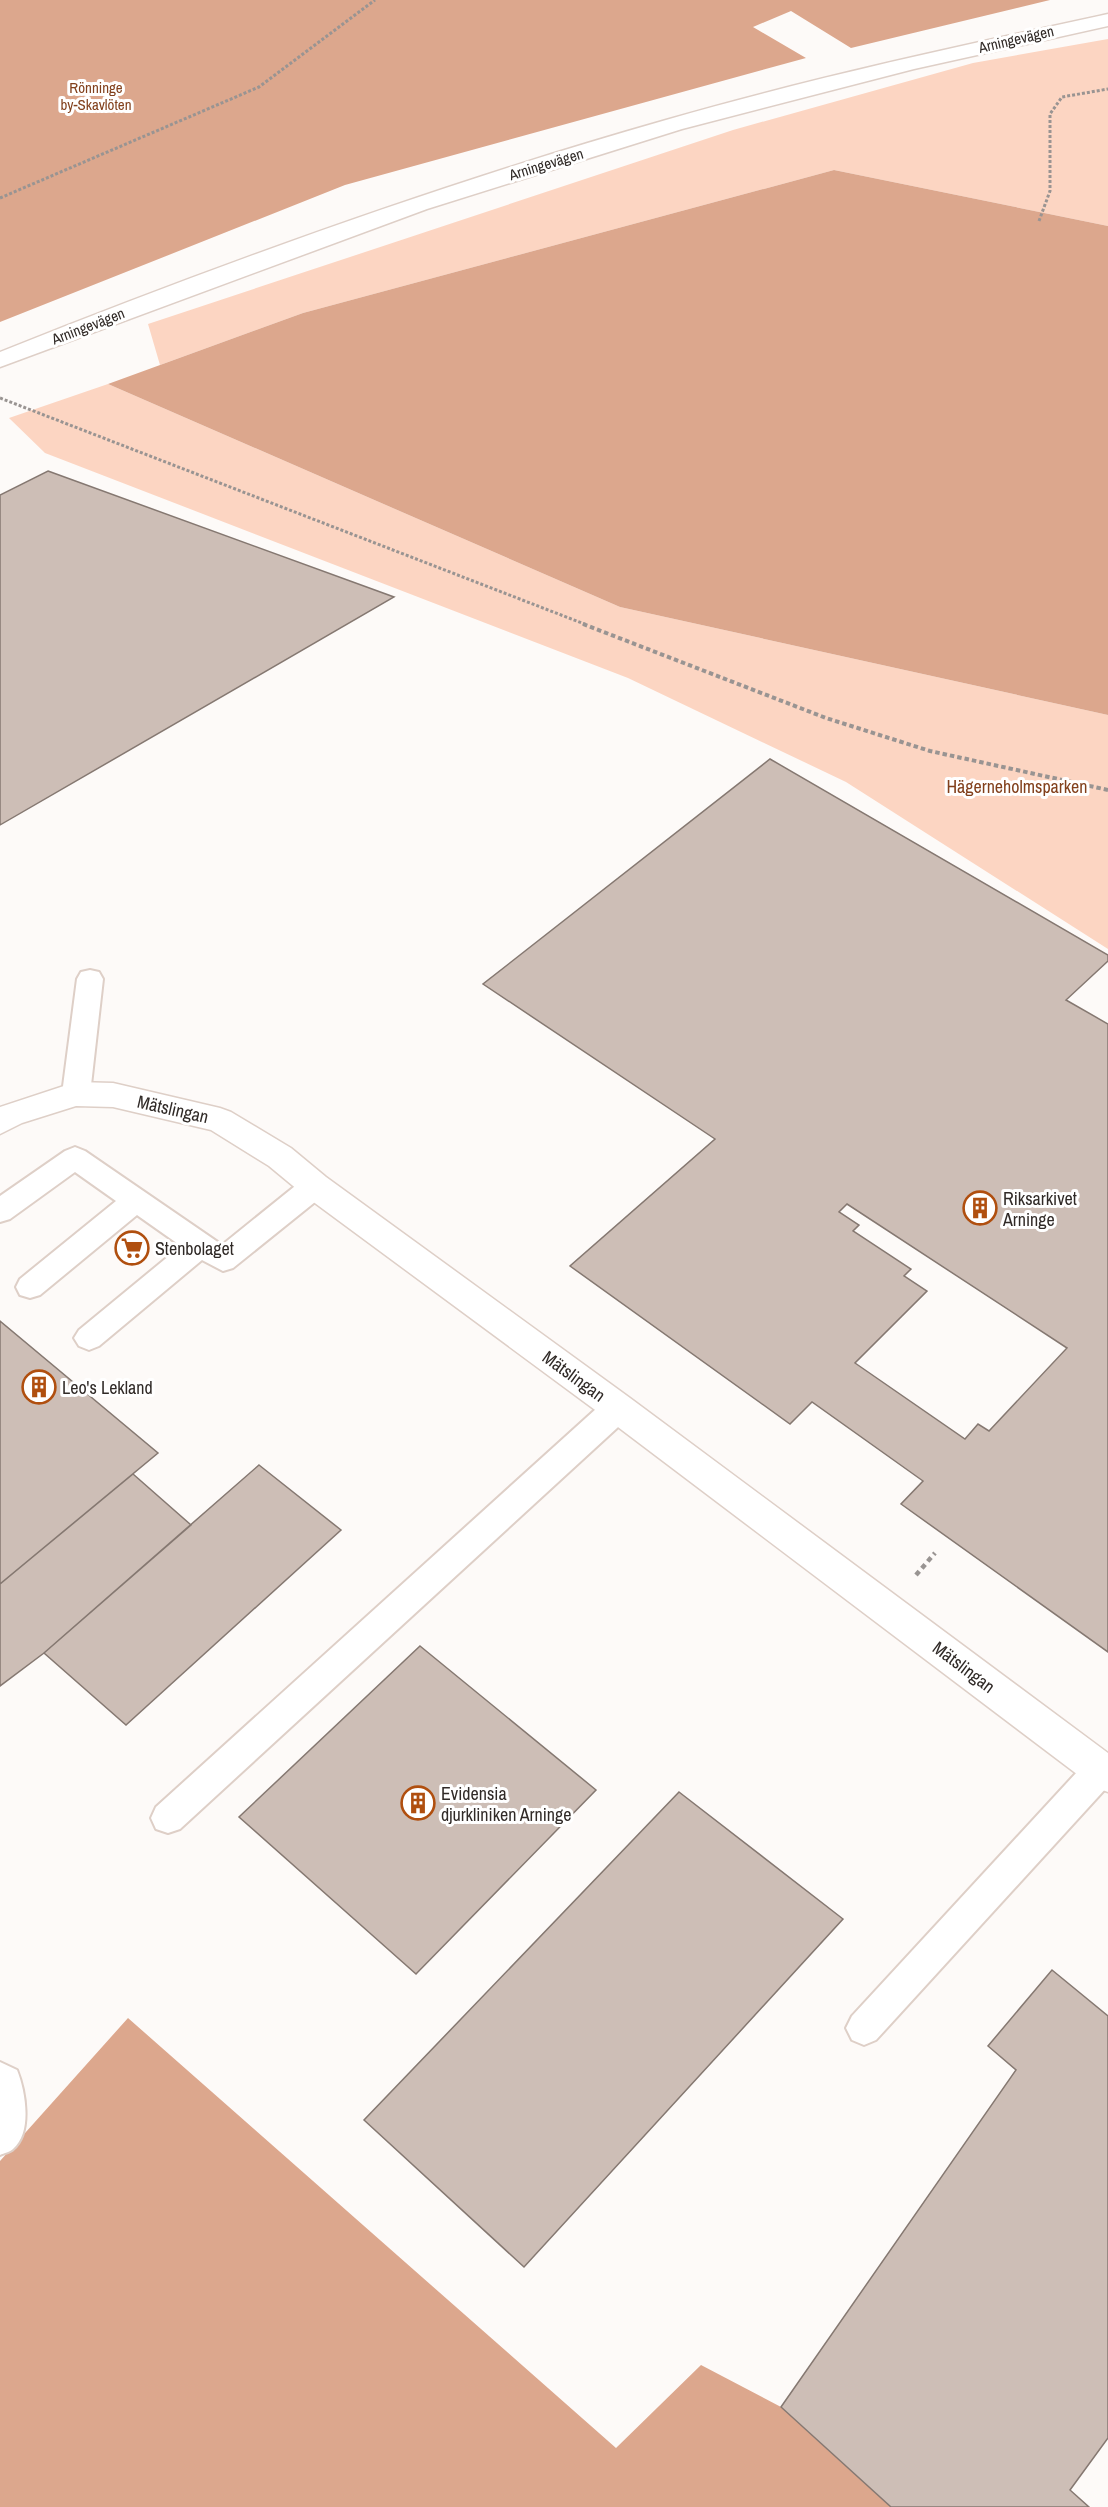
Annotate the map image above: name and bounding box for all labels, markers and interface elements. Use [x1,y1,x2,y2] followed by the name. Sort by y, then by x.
[975,20,1056,58] street label: Arningevägen
[60,77,132,115] park label: Rönninge by-Skavlöten
[505,143,586,186] street label: Arningevägen
[48,302,128,350] street label: Arningevägen
[946,774,1088,799] park label: Hägerneholmsparken
[135,1089,211,1129] street label: Mätslingan
[1002,1186,1077,1232] place label: Riksarkivet Arninge
[962,1190,998,1226] building icon: Riksarkivet Arninge
[114,1230,150,1266] supermarket icon: Stenbolaget
[155,1236,234,1261] place label: Stenbolaget
[537,1345,611,1407] street label: Mätslingan
[21,1369,57,1405] building icon: Leo's Lekland
[62,1375,153,1400] place label: Leo's Lekland
[928,1635,1000,1699] street label: Mätslingan
[441,1781,571,1827] place label: Evidensia djurkliniken Arninge
[400,1785,436,1821] building icon: Evidensia djurkliniken Arninge

